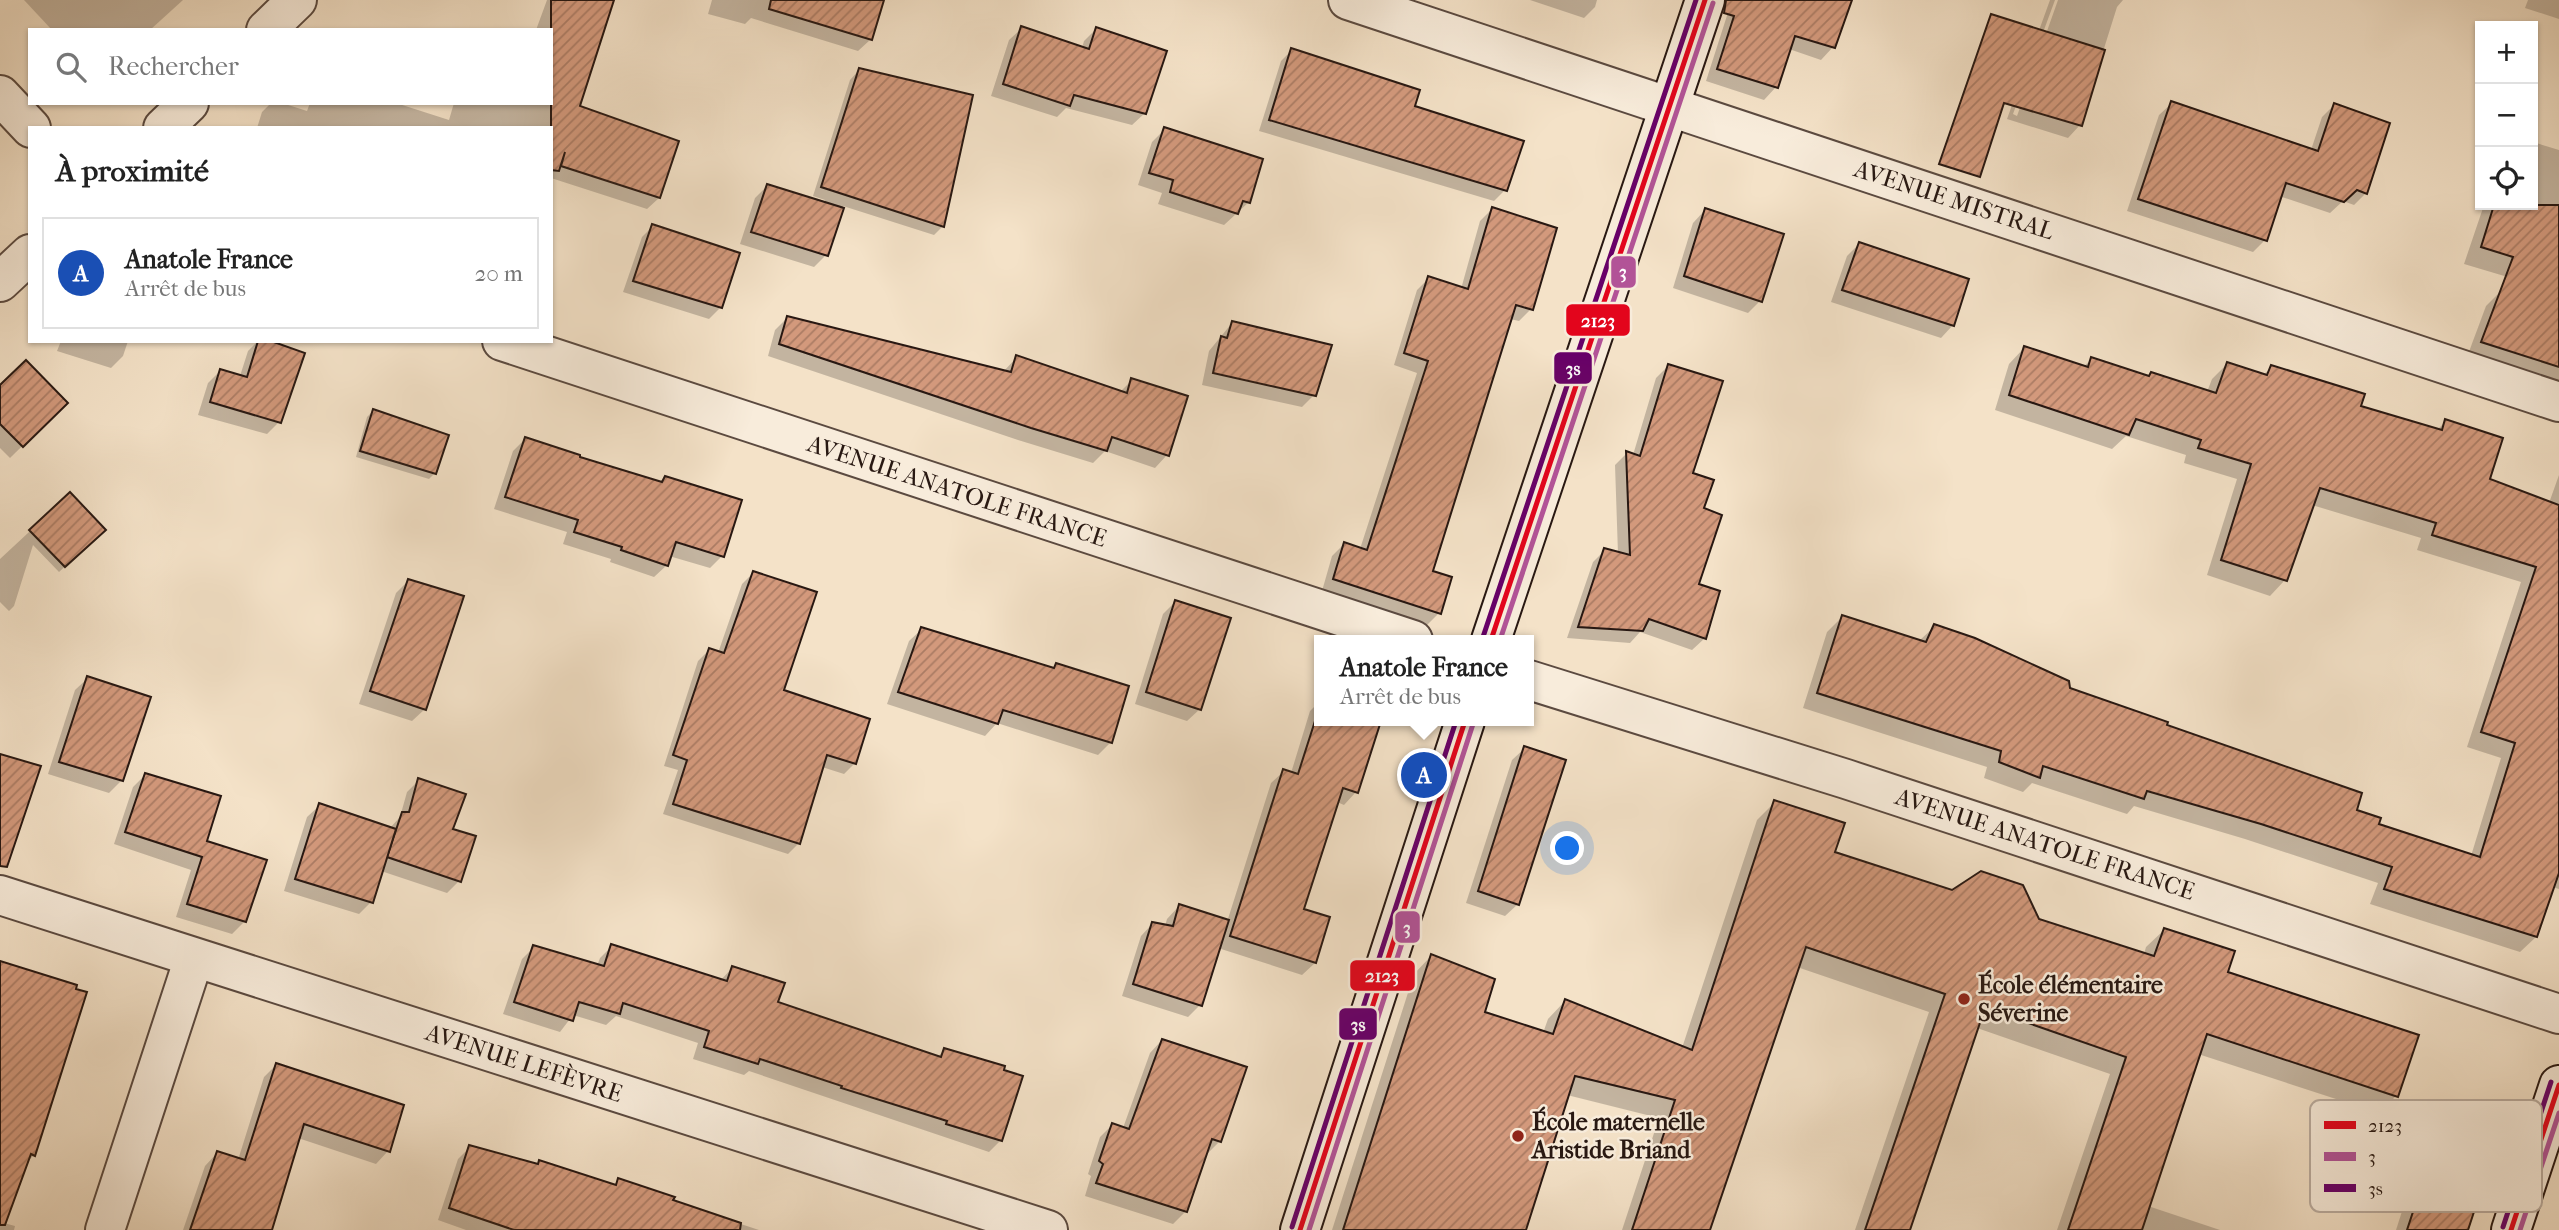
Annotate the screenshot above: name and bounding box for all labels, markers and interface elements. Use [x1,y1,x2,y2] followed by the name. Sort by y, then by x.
[2475,21,2538,210] map controls
[2475,21,2538,84] button: +
[28,28,553,105] search box
[52,48,90,86] icon: search
[108,51,239,82] text: Rechercher
[2475,84,2538,147] button: −
[2475,147,2538,210] button: locate
[56,154,209,189] text: À proximité
[1850,154,2058,246] street label: AVENUE MISTRAL
[125,244,293,275] text: Anatole France
[1610,255,1637,289] line badge: 3
[74,260,88,287] text: A
[474,260,523,287] text: 20 m
[1619,261,1627,283] text: 3
[125,275,246,302] text: Arrêt de bus
[1565,303,1631,337] line badge: 2123
[1581,310,1615,332] text: 2123
[1553,351,1593,385] line badge: 3s
[1566,358,1580,380] text: 3s
[803,429,1110,553] street label: AVENUE ANATOLE FRANCE
[1314,635,1534,726] popup
[1340,652,1508,683] text: Anatole France
[1340,683,1461,710] text: Arrêt de bus
[1401,749,1447,801] pin: A
[1891,782,2198,906] street label: AVENUE ANATOLE FRANCE
[1550,831,1584,865] your location
[1394,910,1421,944] line badge: 3
[1403,917,1411,939] text: 3
[1349,959,1416,992] line badge: 2123
[1365,965,1399,987] text: 2123
[1978,969,2163,1027] place label: École élémentaire Séverine
[1956,991,1972,1007] marker: École élémentaire Séverine
[1338,1007,1378,1041] line badge: 3s
[1351,1014,1365,1036] text: 3s
[421,1017,626,1108] street label: AVENUE LEFÈVRE
[2310,1100,2542,1212] legend
[1530,1106,1705,1164] place label: École maternelle Aristide Briand
[2368,1115,2402,1137] text: 2123
[1510,1128,1526,1144] marker: École maternelle Aristide Briand
[2368,1146,2376,1168] text: 3
[2368,1178,2383,1200] text: 3s

